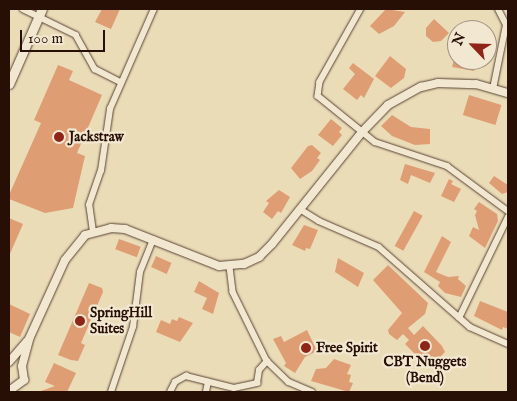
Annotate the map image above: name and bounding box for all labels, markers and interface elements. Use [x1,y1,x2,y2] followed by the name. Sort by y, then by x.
[22,20,108,52] scale bar
[447,20,497,70] north arrow
[28,29,63,48] text: 100 m
[449,30,470,49] text: N
[69,129,124,145] place label: Jackstraw
[53,131,65,143] marker: Jackstraw
[90,305,152,338] place label: SpringHill Suites
[74,315,86,327] marker: SpringHill Suites
[316,340,378,356] place label: Free Spirit
[419,340,431,352] marker: CBT Nuggets (Bend)
[300,342,312,354] marker: Free Spirit
[384,354,466,387] place label: CBT Nuggets (Bend)

